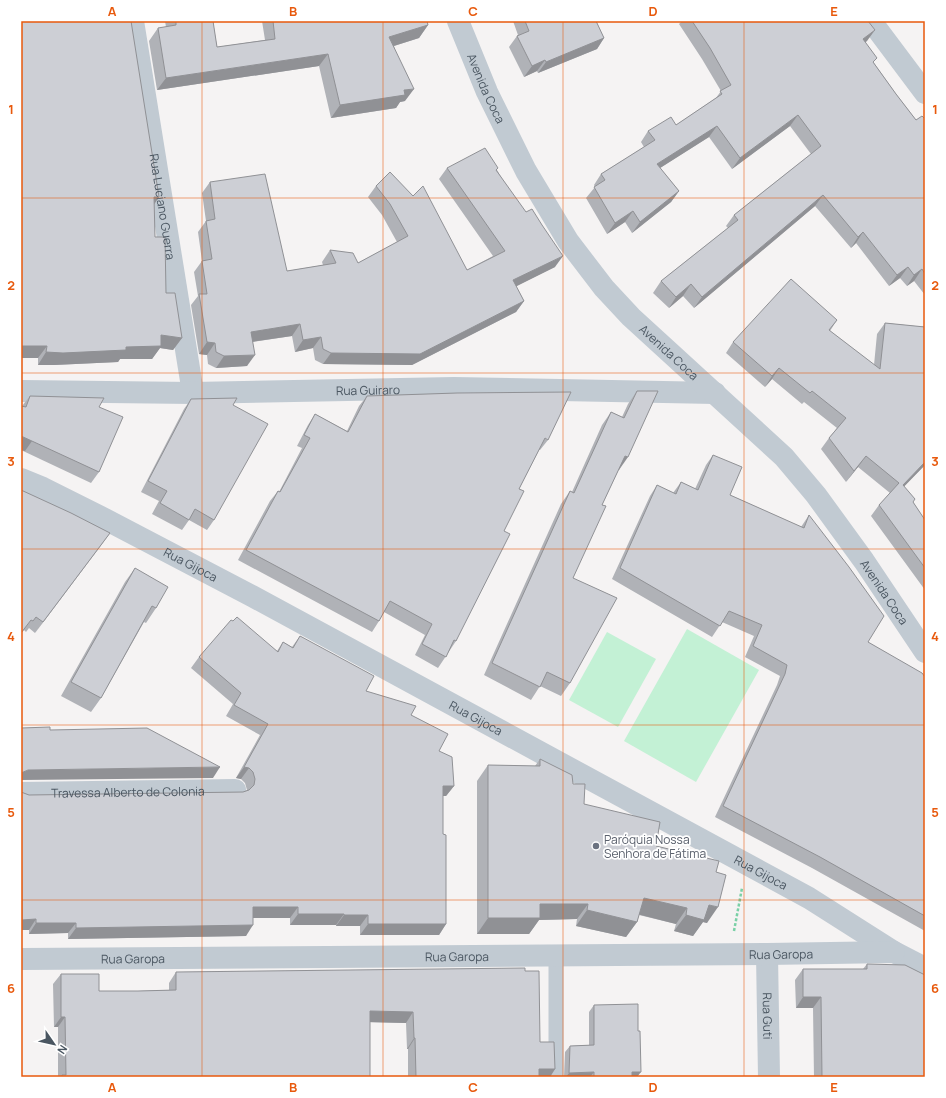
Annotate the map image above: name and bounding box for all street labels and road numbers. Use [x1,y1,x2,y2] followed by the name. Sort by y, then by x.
[464,51,510,126] street label: Avenida Coca
[146,152,180,261] street label: Rua Luciano Guerra
[636,320,703,384] street label: Avenida Coca
[336,381,400,399] street label: Rua Guiraro
[161,543,221,585] street label: Rua Gijoca
[857,556,913,628] street label: Avenida Coca
[446,696,506,739] street label: Rua Gijoca
[51,782,205,801] street label: Travessa Alberto de Colonia
[731,851,791,893] street label: Rua Gijoca
[749,945,813,963] street label: Rua Garopa
[425,947,489,965] street label: Rua Garopa
[101,950,165,967] street label: Rua Garopa
[759,992,777,1040] street label: Rua Guti

